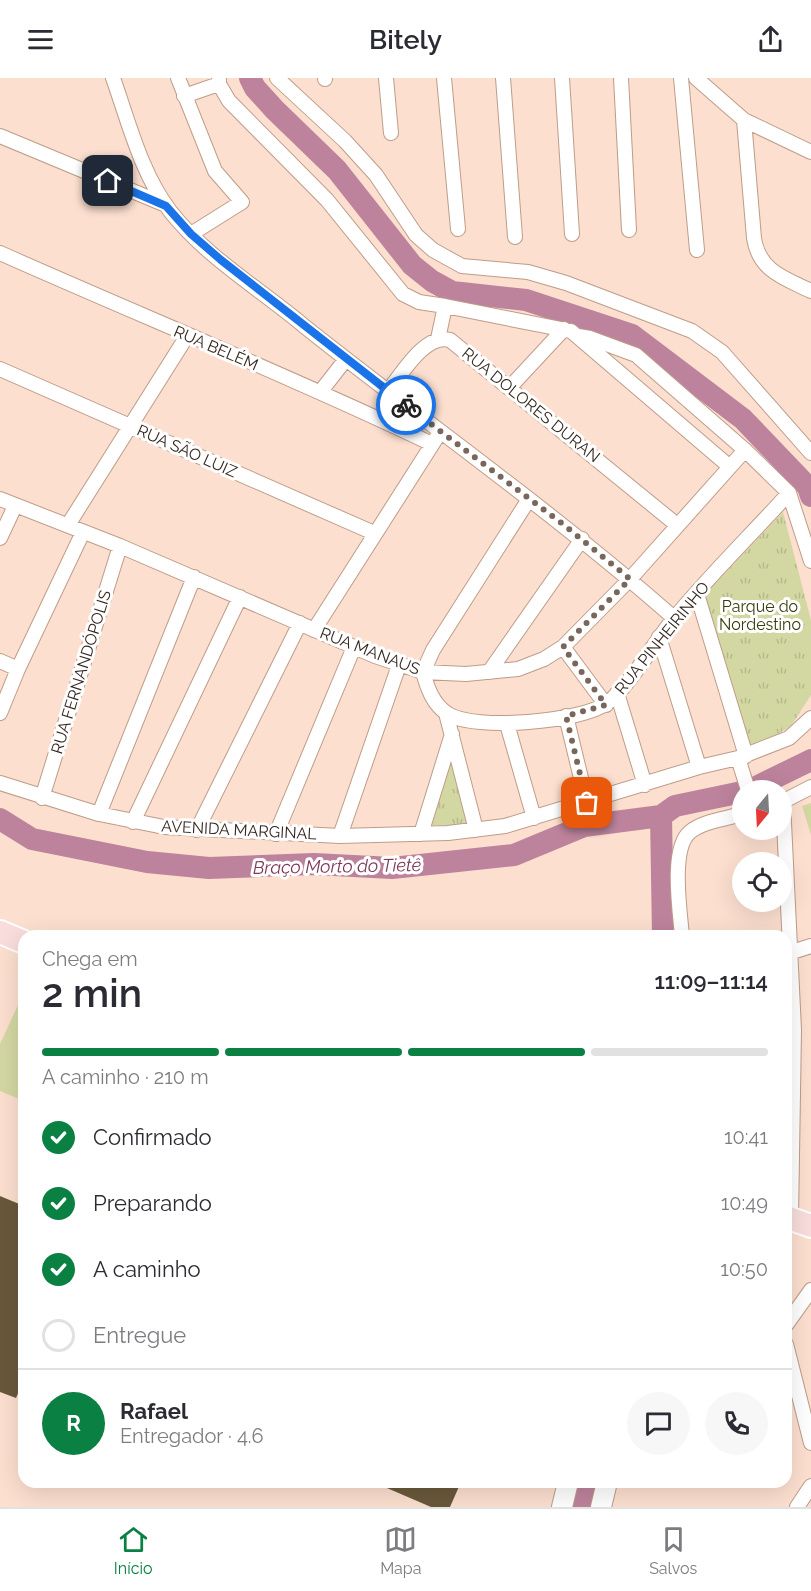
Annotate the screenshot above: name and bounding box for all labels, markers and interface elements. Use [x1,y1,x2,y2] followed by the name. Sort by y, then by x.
[24,23,57,56] icon: menu
[754,23,787,56] icon: share
[369,24,442,55] text: Bitely
[82,155,133,206] pin
[91,164,124,197] icon: home
[171,321,262,374] street label: RUA BELÉM
[458,344,604,466] street label: RUA DOLORES DURAN
[376,375,436,435] courier
[390,389,423,422] icon: bike
[134,420,240,482] street label: RUA SÃO LUIZ
[611,578,713,698] street label: RUA PINHEIRINHO
[46,587,115,756] street label: RUA FERNANDÓPOLIS
[719,597,801,634] park label: Parque do Nordestino
[317,623,423,679] street label: RUA MANAUS
[561,777,612,828] pin
[732,780,792,840] north arrow
[732,780,792,912] map controls
[570,786,603,819] icon: bag
[161,816,318,844] street label: AVENIDA MARGINAL
[732,852,792,912] button: locate
[253,854,422,878] water label: Braço Morto do Tietê
[42,947,138,971] text: Chega em
[654,968,768,994] text: 11:09–11:14
[42,970,142,1016] text: 2 min
[42,1065,209,1089] text: A caminho · 210 m
[42,1121,75,1154] icon: check
[93,1124,212,1150] text: Confirmado
[724,1125,768,1149] text: 10:41
[42,1187,75,1220] icon: check
[93,1190,212,1216] text: Preparando
[721,1191,768,1215] text: 10:49
[42,1253,75,1286] icon: check
[93,1256,201,1282] text: A caminho
[720,1257,768,1281] text: 10:50
[93,1322,186,1348] text: Entregue
[627,1392,690,1455] button: chat
[705,1392,768,1455] button: phone
[120,1398,188,1424] text: Rafael
[66,1410,81,1436] text: R
[120,1424,264,1448] text: Entregador · 4.6
[114,1523,152,1578] tab: Início
[380,1523,421,1578] tab: Mapa
[649,1523,697,1578] tab: Salvos

